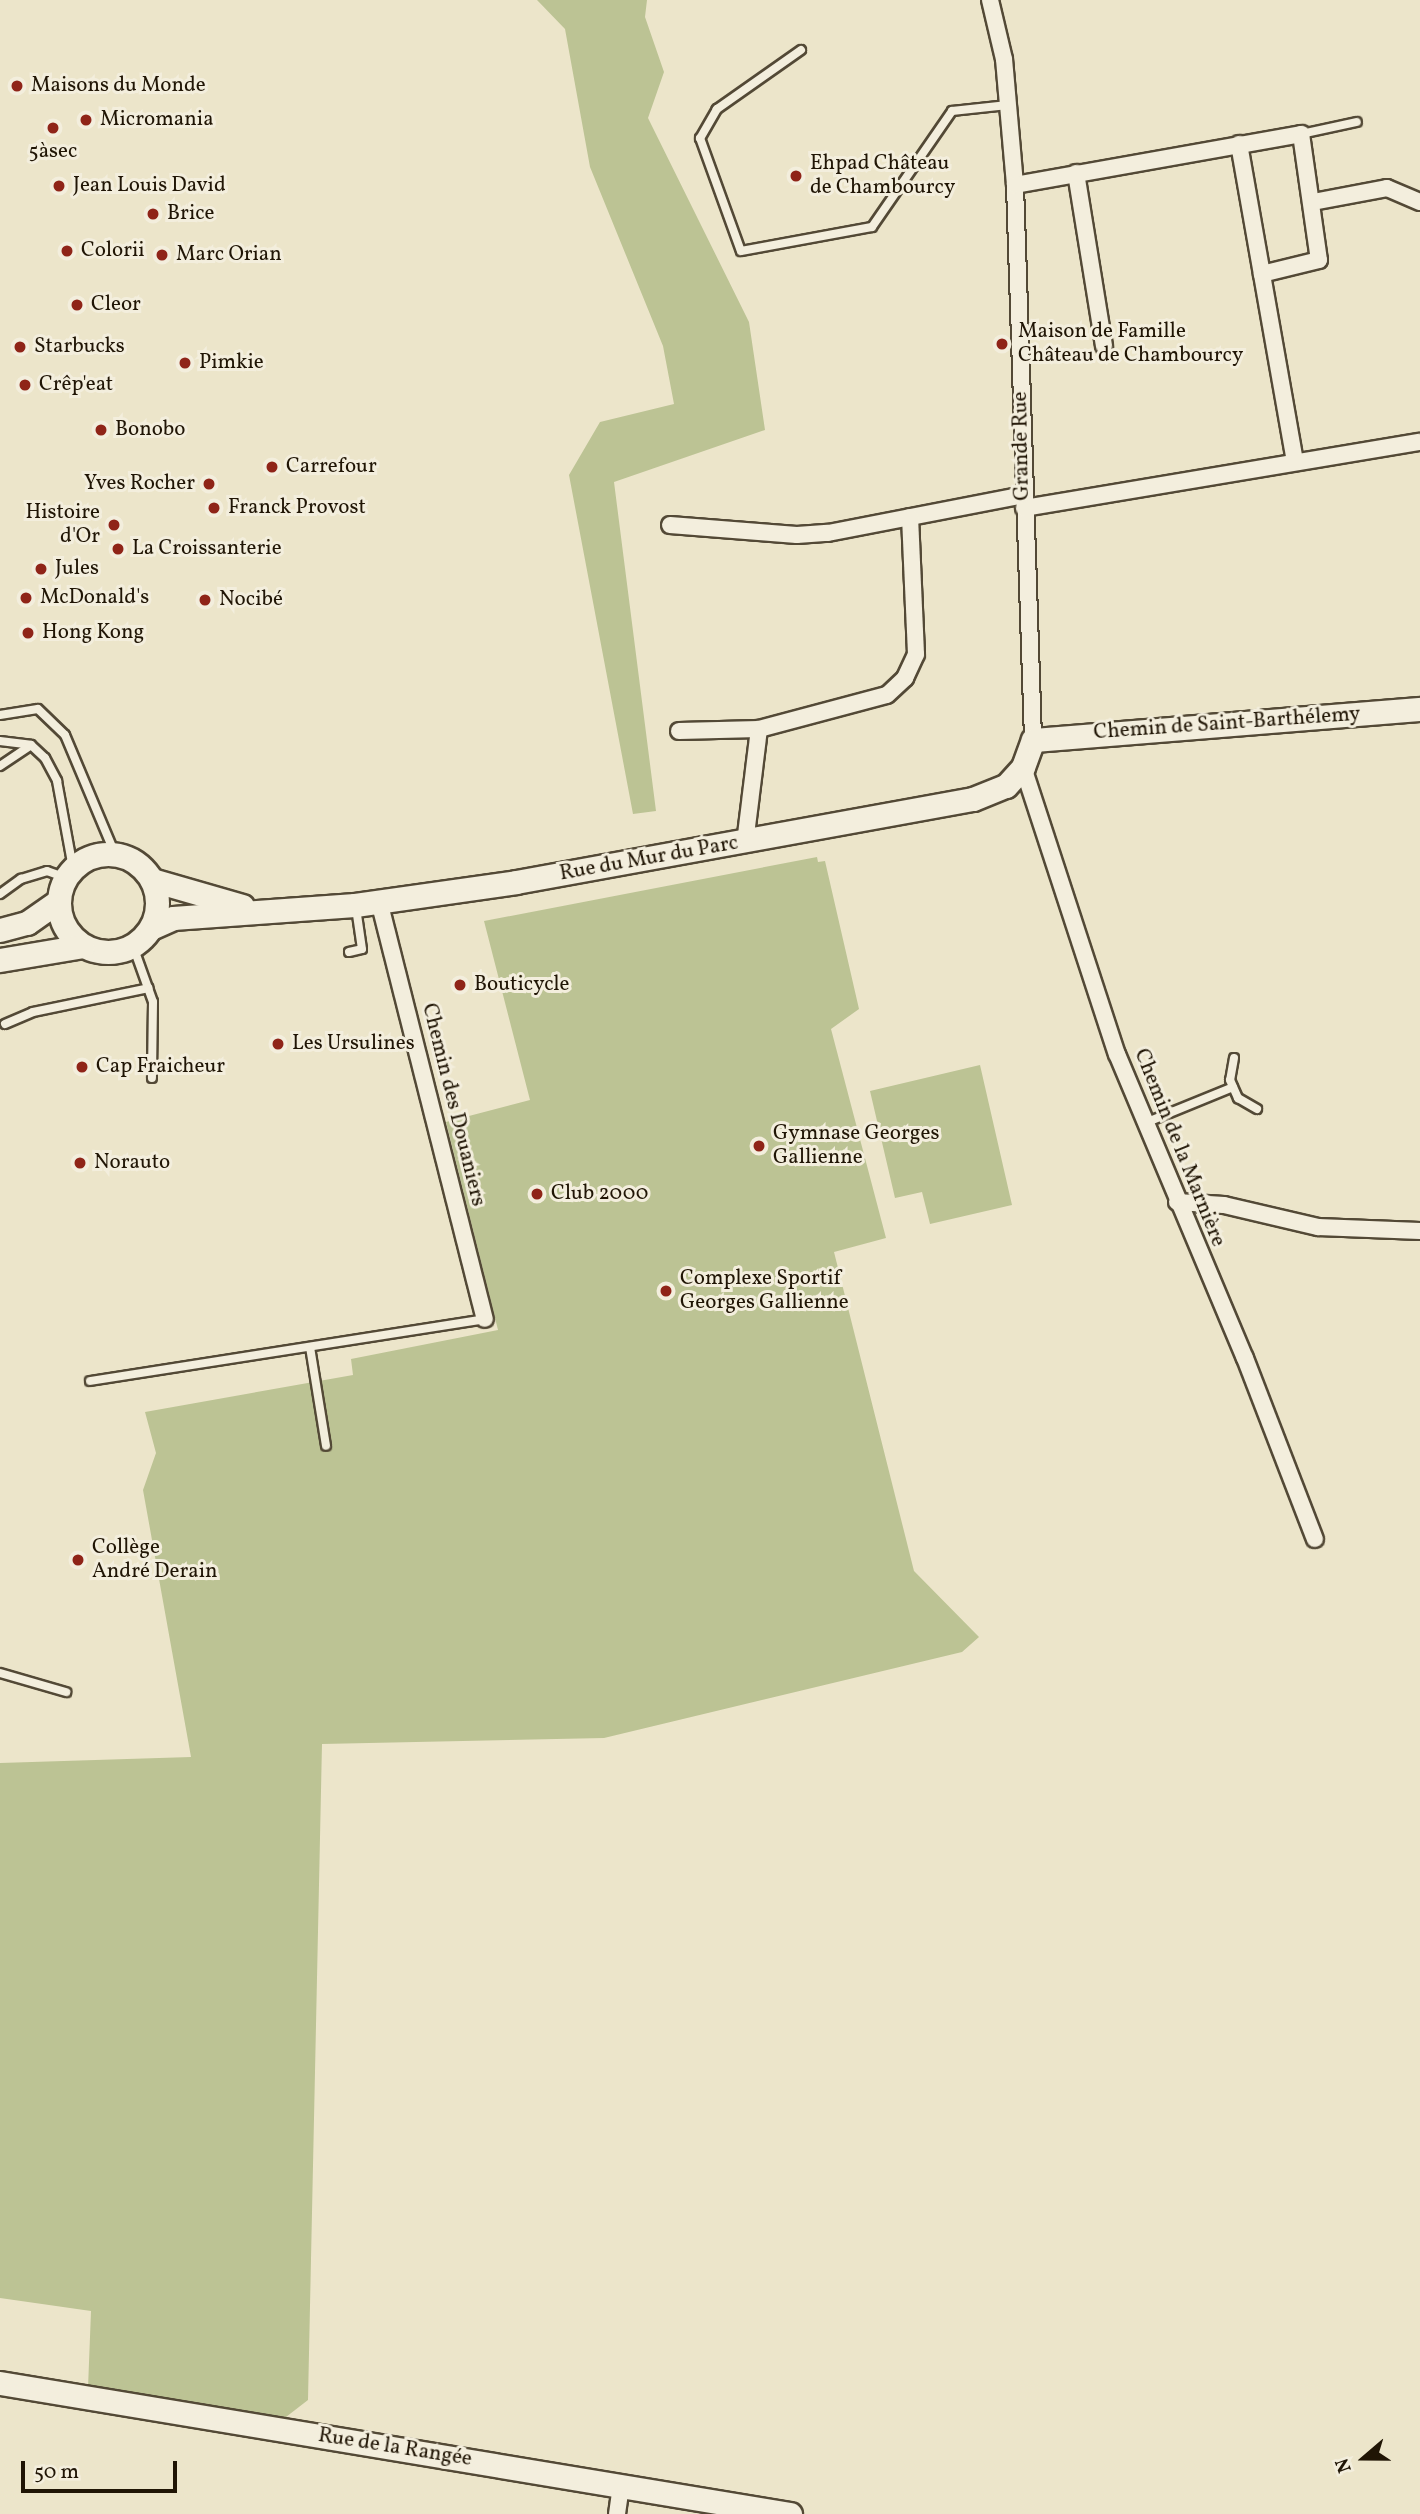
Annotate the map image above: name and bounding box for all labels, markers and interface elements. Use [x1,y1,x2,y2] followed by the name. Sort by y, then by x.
[31,73,206,99] place label: Maisons du Monde
[9,78,25,94] marker: Maisons du Monde
[100,107,214,133] place label: Micromania
[78,112,94,128] marker: Micromania
[45,120,61,136] marker: 5àsec
[29,139,77,165] place label: 5àsec
[810,151,955,201] place label: Ehpad Château de Chambourcy
[788,168,804,184] marker: Ehpad Château de Chambourcy
[73,173,226,199] place label: Jean Louis David
[51,178,67,194] marker: Jean Louis David
[167,201,215,227] place label: Brice
[145,206,161,222] marker: Brice
[81,238,145,264] place label: Colorii
[176,242,282,268] place label: Marc Orian
[59,243,75,259] marker: Colorii
[154,247,170,263] marker: Marc Orian
[91,292,141,318] place label: Cleor
[69,297,85,313] marker: Cleor
[1018,319,1243,369] place label: Maison de Famille Château de Chambourcy
[34,334,125,360] place label: Starbucks
[992,334,1012,354] marker: Maison de Famille Château de Chambourcy
[12,339,28,355] marker: Starbucks
[199,350,264,376] place label: Pimkie
[177,355,193,371] marker: Pimkie
[39,372,113,398] place label: Crêp'eat
[17,377,33,393] marker: Crêp'eat
[1008,391,1036,501] street label: Grande Rue
[115,417,185,443] place label: Bonobo
[93,422,109,438] marker: Bonobo
[286,454,377,480] place label: Carrefour
[264,459,280,475] marker: Carrefour
[84,471,195,497] place label: Yves Rocher
[201,476,217,492] marker: Yves Rocher
[228,495,366,521] place label: Franck Provost
[25,500,100,550] place label: Histoire d'Or
[206,500,222,516] marker: Franck Provost
[106,517,122,533] marker: Histoire d'Or
[132,536,282,562] place label: La Croissanterie
[110,541,126,557] marker: La Croissanterie
[55,556,99,582] place label: Jules
[33,561,49,577] marker: Jules
[40,585,149,611] place label: McDonald's
[219,587,283,613] place label: Nocibé
[18,590,34,606] marker: McDonald's
[197,592,213,608] marker: Nocibé
[42,620,144,646] place label: Hong Kong
[20,625,36,641] marker: Hong Kong
[1093,702,1361,746] street label: Chemin de Saint-Barthélemy
[558,831,740,887] street label: Rue du Mur du Parc
[474,972,569,998] place label: Bouticycle
[452,977,468,993] marker: Bouticycle
[416,1001,490,1209] street label: Chemin des Douaniers
[292,1031,415,1057] place label: Les Ursulines
[270,1036,286,1052] marker: Les Ursulines
[1128,1045,1230,1251] street label: Chemin de la Marnière
[96,1054,225,1080] place label: Cap Fraicheur
[74,1059,90,1075] marker: Cap Fraicheur
[773,1121,939,1171] place label: Gymnase Georges Gallienne
[751,1138,767,1154] marker: Gymnase Georges Gallienne
[94,1150,170,1176] place label: Norauto
[72,1155,88,1171] marker: Norauto
[551,1181,648,1207] place label: Club 2000
[529,1186,545,1202] marker: Club 2000
[680,1266,849,1316] place label: Complexe Sportif Georges Gallienne
[658,1283,674,1299] marker: Complexe Sportif Georges Gallienne
[92,1535,218,1585] place label: Collège André Derain
[70,1552,86,1568] marker: Collège André Derain
[316,2423,474,2473] street label: Rue de la Rangée
[1329,2423,1399,2493] north arrow
[24,2448,180,2492] scale bar
[1330,2454,1359,2476] text: N
[34,2458,79,2487] text: 50 m

